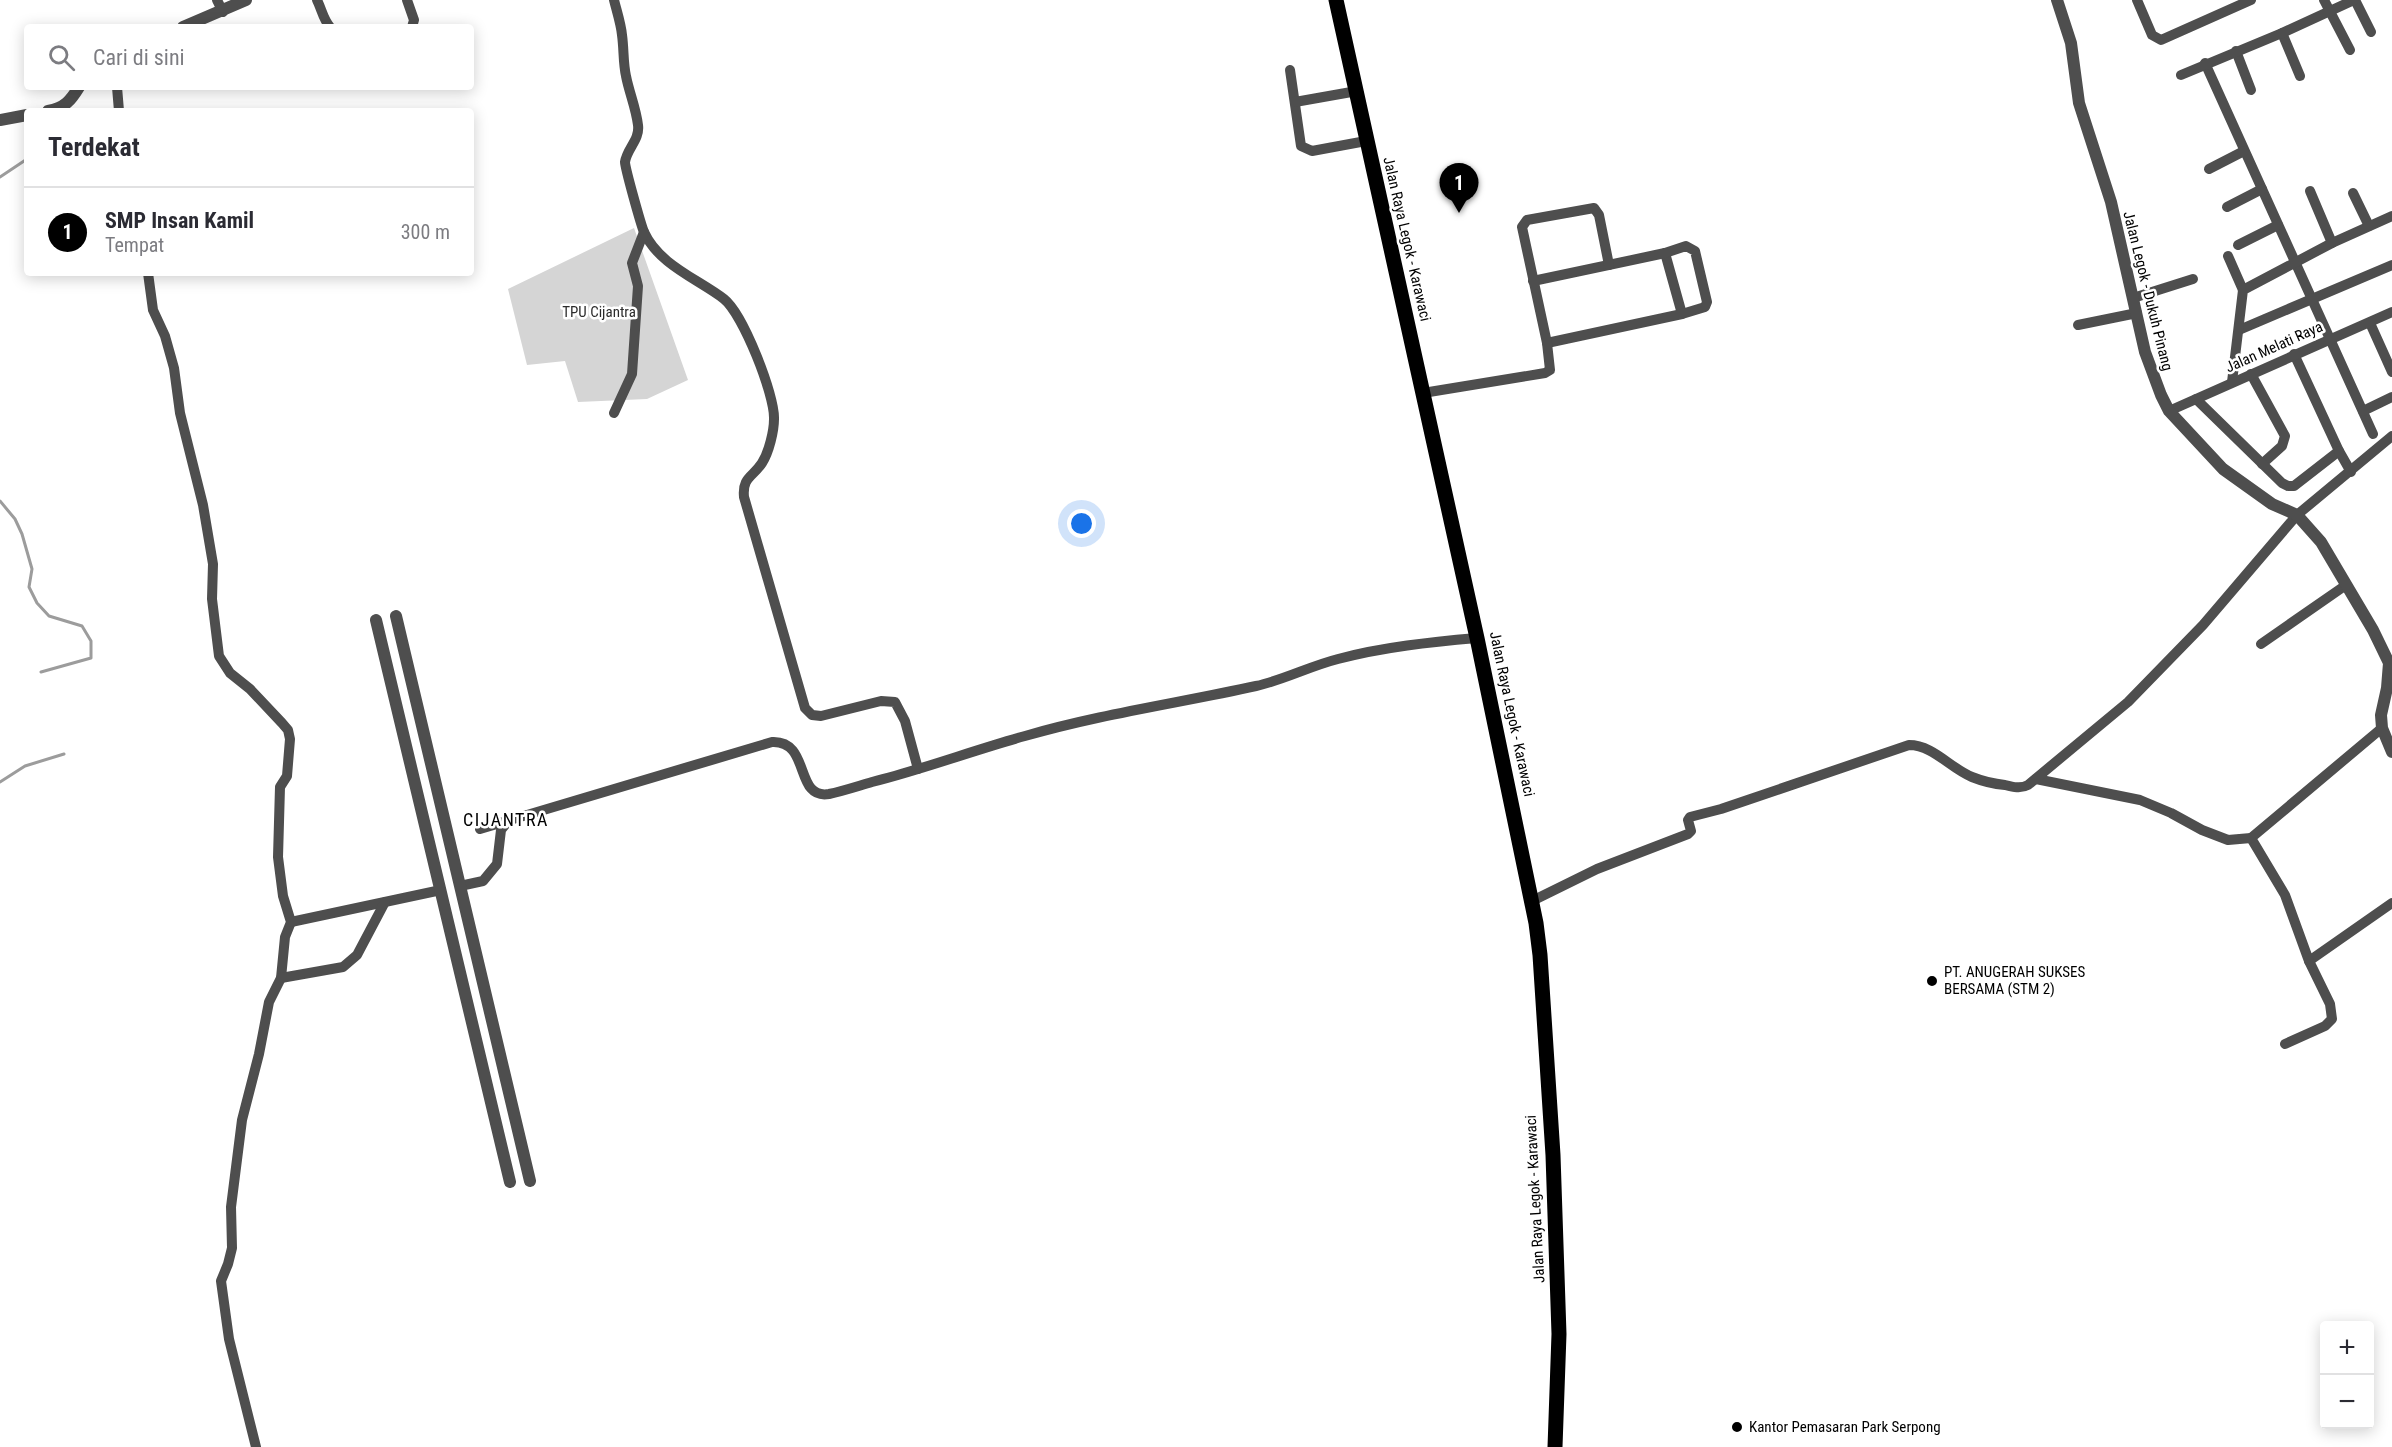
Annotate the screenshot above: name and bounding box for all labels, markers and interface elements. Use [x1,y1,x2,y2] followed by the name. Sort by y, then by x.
[24,24,474,90] search box
[45,41,78,74] icon: search
[93,45,185,70] text: Cari di sini
[48,132,140,162] text: Terdekat
[1379,155,1435,323] street label: Jalan Raya Legok - Karawaci
[1440,164,1478,213] pin: 1
[105,208,254,233] text: SMP Insan Kamil
[2119,209,2177,373] street label: Jalan Legok - Dukuh Pinang
[62,220,73,244] text: 1
[401,220,450,244] text: 300 m
[105,233,164,257] text: Tempat
[562,303,636,321] park label: TPU Cijantra
[2223,318,2325,376] street label: Jalan Melati Raya
[1067,509,1096,538] your location
[1486,630,1538,798] street label: Jalan Raya Legok - Karawaci
[463,809,549,830] district label: CIJANTRA
[1944,963,2086,998] place label: PT. ANUGERAH SUKSES BERSAMA (STM 2)
[1925,974,1939,988] marker: PT. ANUGERAH SUKSES BERSAMA (STM 2)
[1522,1115,1548,1283] street label: Jalan Raya Legok - Karawaci
[2320,1321,2374,1429] map controls
[2320,1321,2374,1375] button: +
[2320,1375,2374,1429] button: −
[1749,1418,1941,1436] place label: Kantor Pemasaran Park Serpong
[1730,1420,1744,1434] marker: Kantor Pemasaran Park Serpong

